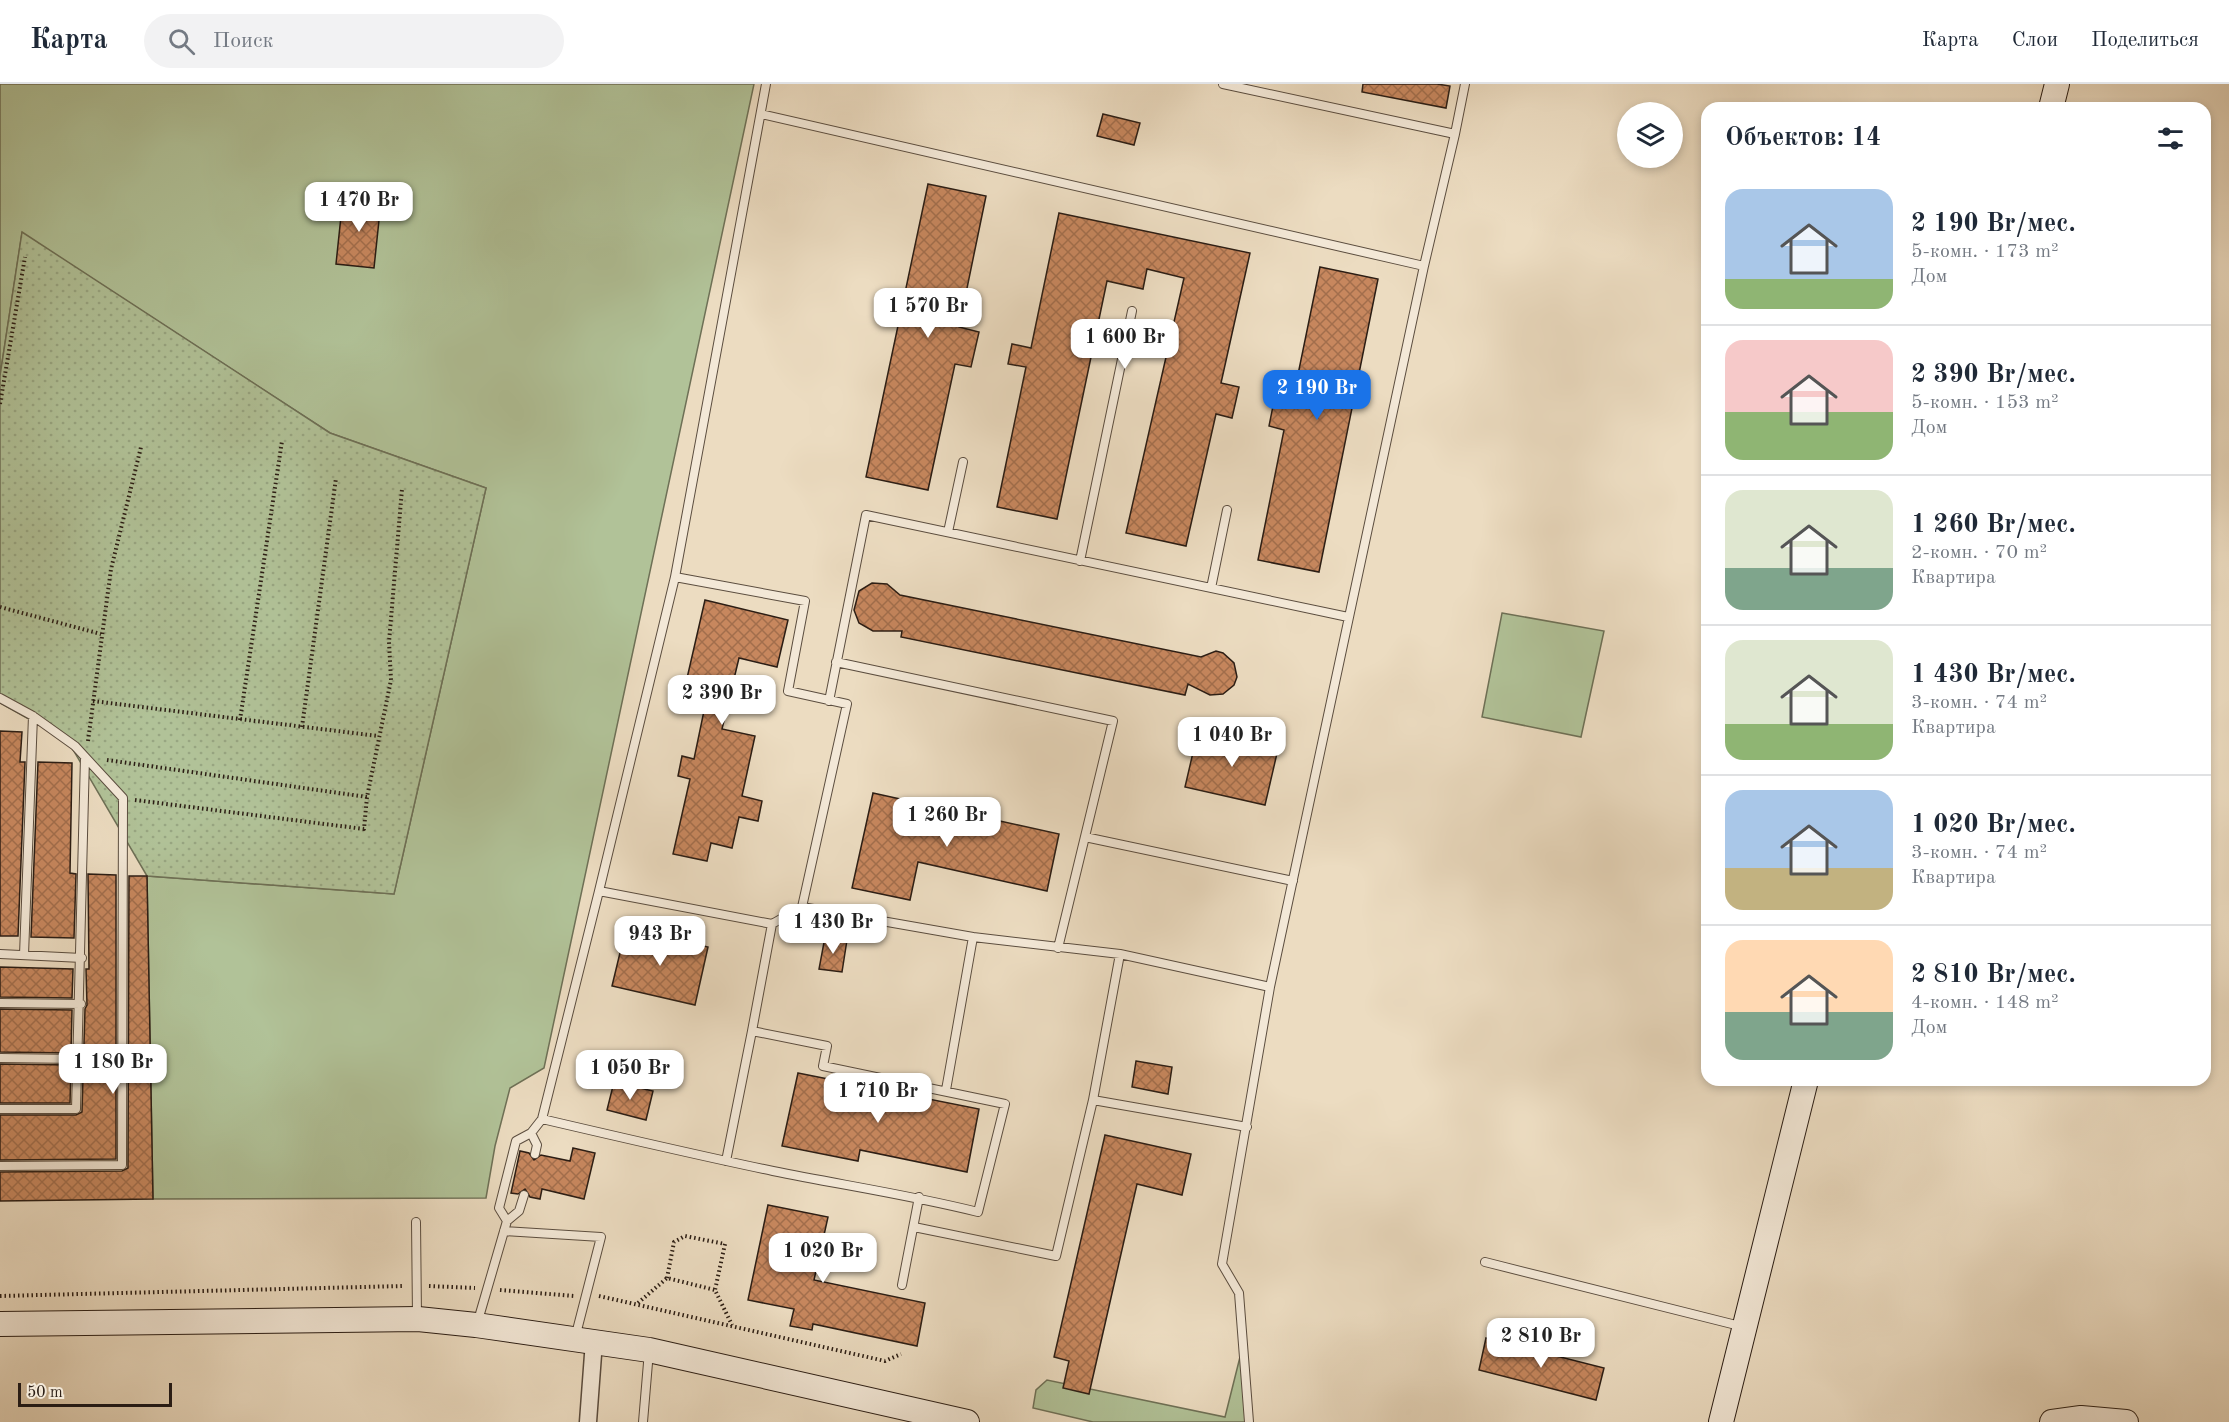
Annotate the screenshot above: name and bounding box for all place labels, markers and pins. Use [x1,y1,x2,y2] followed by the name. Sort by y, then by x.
[297,182,421,233] pin: 1 470 Br
[866,288,990,339] pin: 1 570 Br
[1063,319,1187,370] pin: 1 600 Br
[1255,370,1379,421] pin: 2 190 Br
[660,675,784,726] pin: 2 390 Br
[1170,717,1294,768] pin: 1 040 Br
[885,797,1009,848] pin: 1 260 Br
[771,904,895,955] pin: 1 430 Br
[611,916,709,967] pin: 943 Br
[51,1044,175,1095] pin: 1 180 Br
[568,1050,692,1101] pin: 1 050 Br
[816,1073,940,1124] pin: 1 710 Br
[761,1233,885,1284] pin: 1 020 Br
[1479,1318,1603,1369] pin: 2 810 Br

